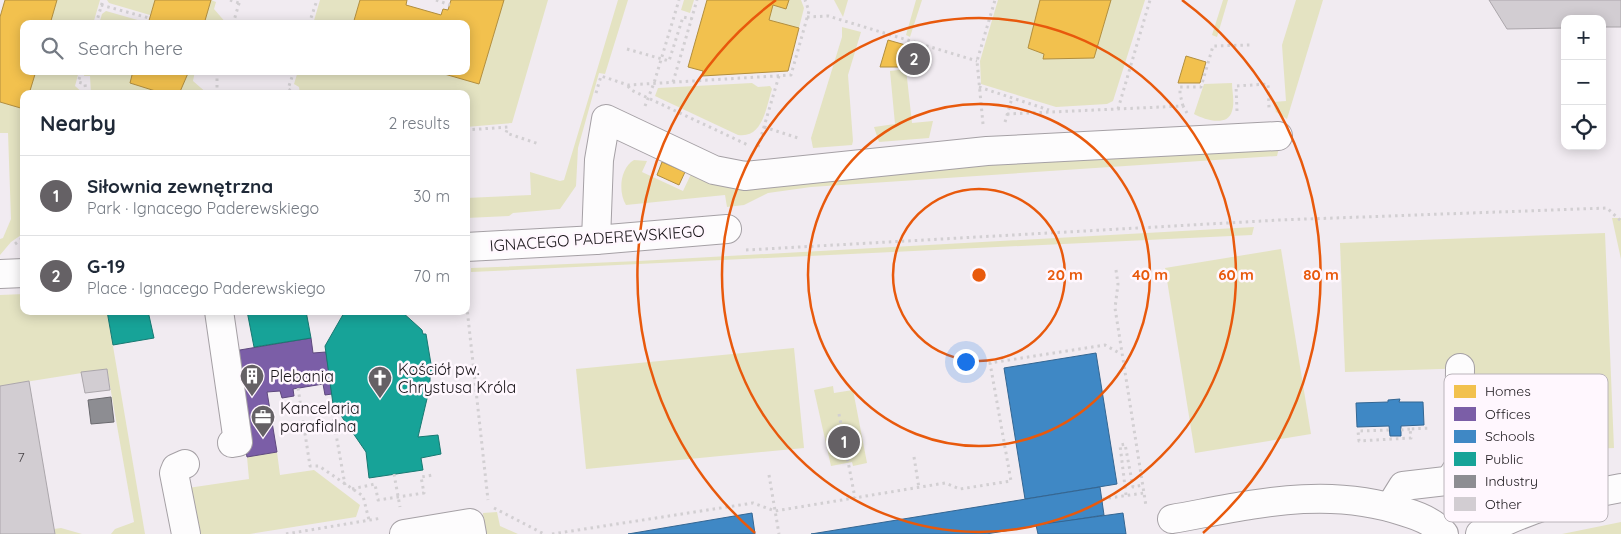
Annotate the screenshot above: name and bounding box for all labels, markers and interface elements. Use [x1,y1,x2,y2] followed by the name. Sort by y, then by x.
[1561,15,1606,150] map controls
[1561,15,1606,60] button: +
[20,20,470,75] search box
[38,34,66,62] icon: search
[78,36,183,60] text: Search here
[898,40,930,78] pin: 2
[1561,60,1606,105] button: −
[1561,105,1606,150] button: locate
[40,110,116,136] text: Nearby
[388,113,450,133] text: 2 results
[87,174,273,198] text: Siłownia zewnętrzna
[53,186,59,206] text: 1
[413,186,450,206] text: 30 m
[87,198,319,218] text: Park · Ignacego Paderewskiego
[489,221,705,255] street label: IGNACEGO PADEREWSKIEGO
[87,254,125,278] text: G-19
[1047,265,1083,284] text: 20 m
[1132,265,1168,284] text: 40 m
[1218,265,1254,284] text: 60 m
[1303,265,1339,284] text: 80 m
[51,266,61,286] text: 2
[413,266,450,286] text: 70 m
[970,266,988,284] centre of rings
[87,278,325,298] text: Place · Ignacego Paderewskiego
[953,349,979,375] your location
[398,359,516,397] place label: Kościół pw. Chrystusa Króla
[239,363,265,397] building icon: Plebania
[367,365,393,399] church icon: Kościół pw. Chrystusa Króla
[270,366,334,386] place label: Plebania
[1444,374,1608,522] legend
[1485,382,1531,400] text: Homes
[280,398,360,436] place label: Kancelaria parafialna
[250,404,276,438] office icon: Kancelaria parafialna
[1485,405,1531,423] text: Offices
[828,423,860,461] pin: 1
[1485,427,1535,445] text: Schools
[17,448,25,466] house number: 7
[1485,450,1523,468] text: Public
[1485,472,1538,490] text: Industry
[1485,495,1522,513] text: Other

